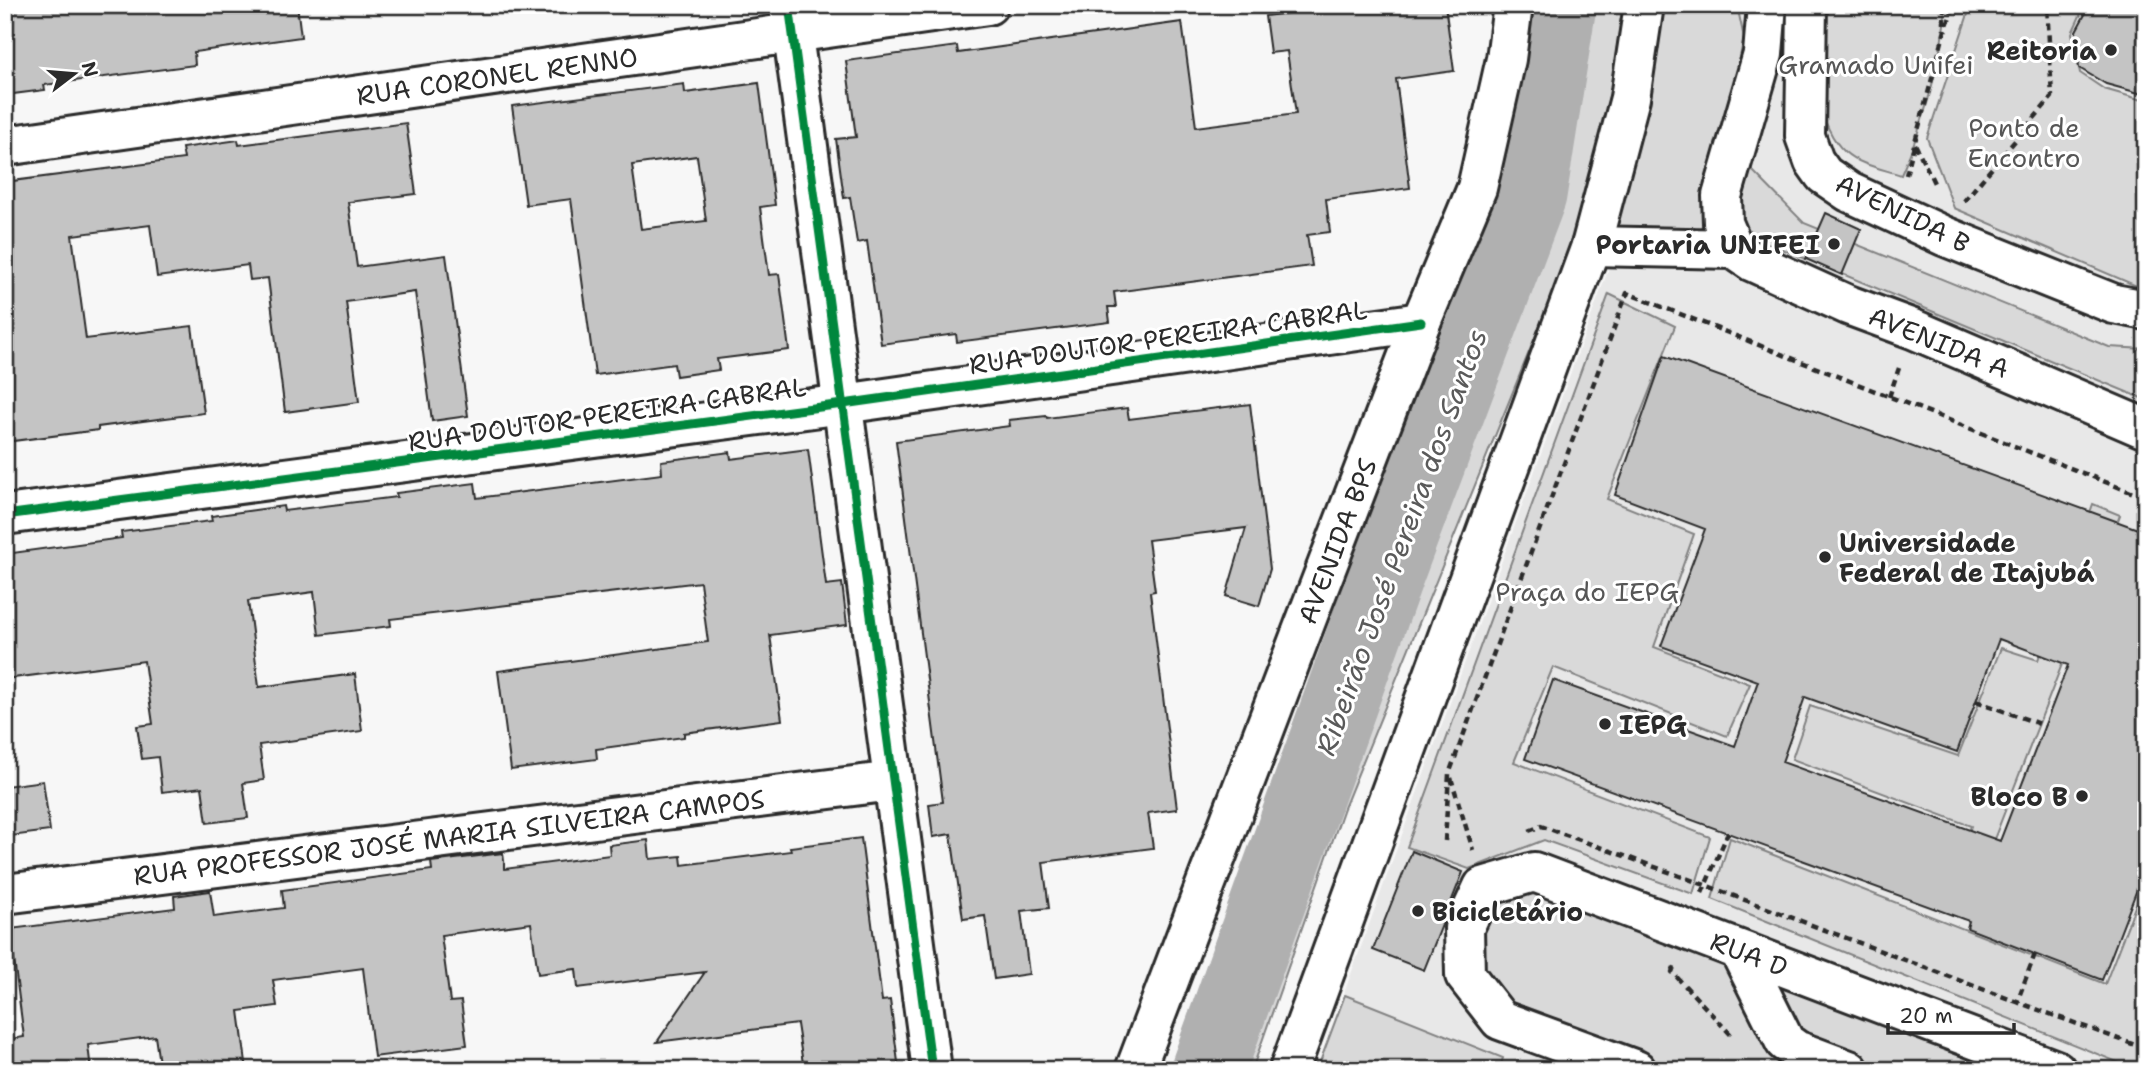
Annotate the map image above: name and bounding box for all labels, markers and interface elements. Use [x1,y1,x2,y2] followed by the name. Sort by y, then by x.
[1987,33,2097,68] place label: Reitoria
[38,38,108,108] north arrow
[354,39,640,113] street label: RUA CORONEL RENNO
[2103,42,2119,58] marker: Reitoria
[1778,47,1974,82] park label: Gramado Unifei
[76,59,104,80] text: N
[1967,110,2081,175] park label: Ponto de Encontro
[1830,165,1976,261] street label: AVENIDA B
[1595,227,1820,262] place label: Portaria UNIFEI
[1826,236,1842,252] marker: Portaria UNIFEI
[967,292,1369,382] street label: RUA DOUTOR PEREIRA CABRAL
[1864,298,2014,386] street label: AVENIDA A
[1306,324,1496,760] water label: Ribeirão José Pereira dos Santos
[406,369,808,459] street label: RUA DOUTOR PEREIRA CABRAL
[1289,453,1385,629] street label: AVENIDA BPS
[1839,525,2095,590] place label: Universidade Federal de Itajubá
[1817,549,1833,565] marker: Universidade Federal de Itajubá
[1495,574,1679,609] park label: Praça do IEPG
[1619,707,1687,742] place label: IEPG
[1597,716,1613,732] marker: IEPG
[1971,779,2068,814] place label: Bloco B
[131,781,767,893] street label: RUA PROFESSOR JOSÉ MARIA SILVEIRA CAMPOS
[2074,788,2090,804] marker: Bloco B
[1432,894,1583,929] place label: Bicicletário
[1410,903,1426,919] marker: Bicicletário
[1705,923,1793,985] street label: RUA D
[1888,991,2014,1035] scale bar
[1899,1002,1953,1030] text: 20 m

